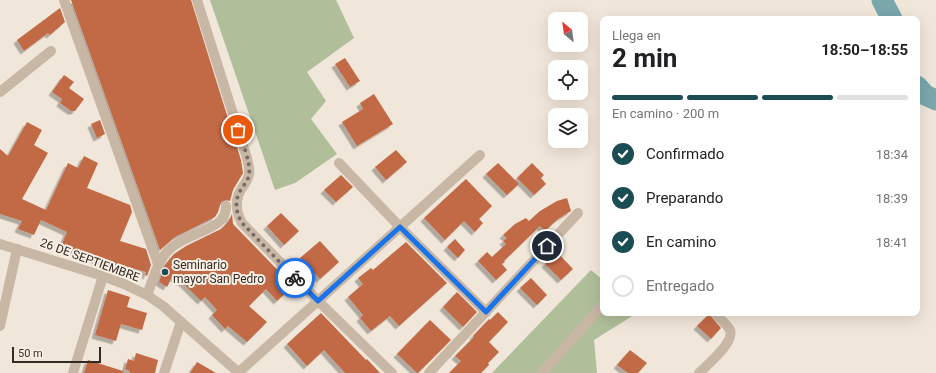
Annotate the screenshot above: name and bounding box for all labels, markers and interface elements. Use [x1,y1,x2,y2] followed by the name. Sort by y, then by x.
[548,12,588,52] north arrow
[548,12,588,148] map controls
[612,28,661,43] text: Llega en
[821,41,908,59] text: 18:50–18:55
[612,43,677,73] text: 2 min
[548,60,588,100] button: locate
[612,106,719,121] text: En camino · 200 m
[548,108,588,148] button: layers
[221,113,255,147] pin
[227,119,249,141] icon: bag
[612,143,634,165] icon: check
[646,145,724,163] text: Confirmado
[876,147,908,162] text: 18:34
[612,187,634,209] icon: check
[646,189,723,207] text: Preparando
[876,191,908,206] text: 18:39
[530,229,564,263] pin
[612,231,634,253] icon: check
[646,233,716,251] text: En camino
[38,235,142,285] street label: 26 DE SEPTIEMBRE
[536,235,558,257] icon: home
[876,235,908,250] text: 18:41
[173,258,264,286] place label: Seminario mayor San Pedro
[275,258,315,298] courier
[160,267,170,277] marker: Seminario mayor San Pedro
[284,267,306,289] icon: bike
[646,277,714,295] text: Entregado
[12,345,101,364] scale bar
[18,347,43,360] text: 50 m

